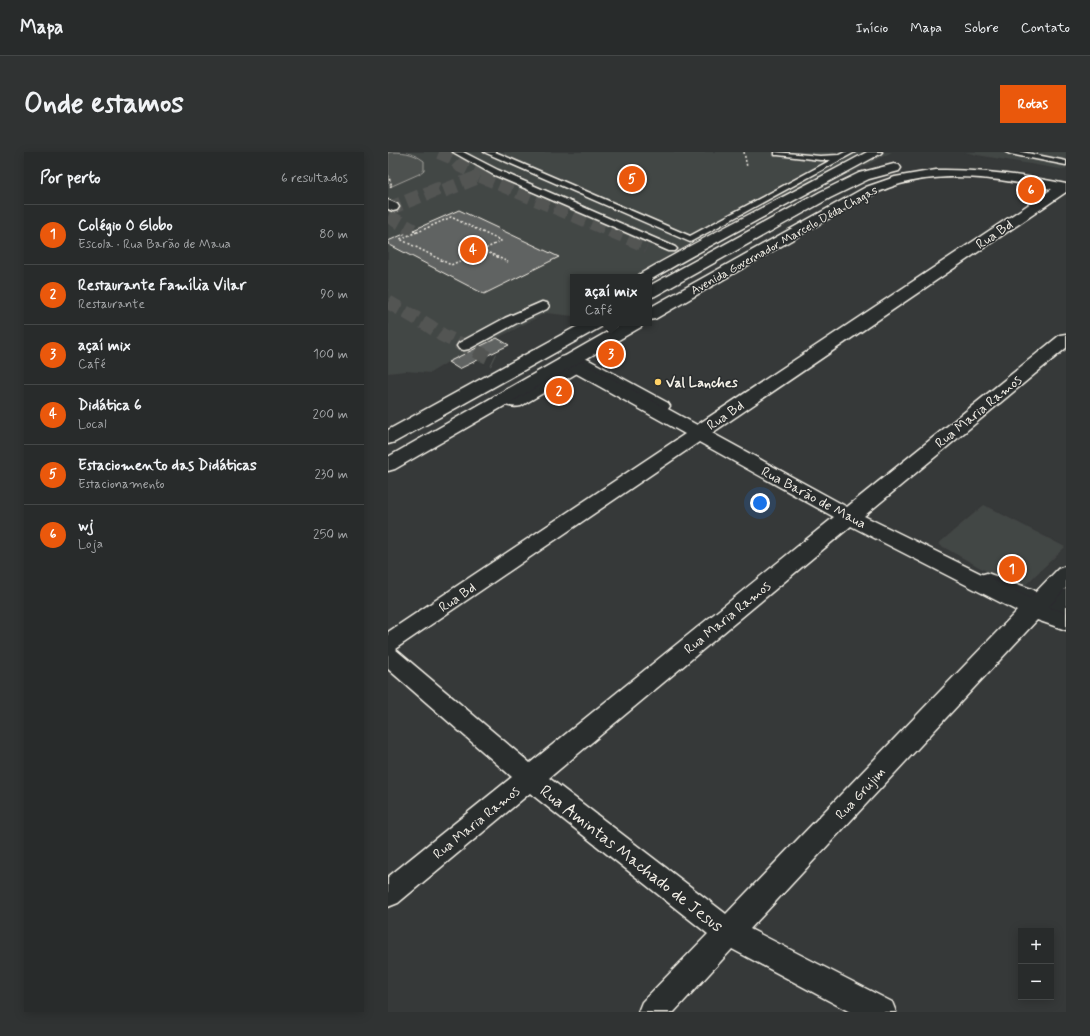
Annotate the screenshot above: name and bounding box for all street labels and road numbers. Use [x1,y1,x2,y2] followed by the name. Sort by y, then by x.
[688,183,881,299] street label: Avenida Governador Marcelo Déda Chagas
[973,216,1017,254] street label: Rua Bd
[931,371,1026,452] street label: Rua Maria Ramos
[704,397,748,435] street label: Rua Bd
[758,463,869,533] street label: Rua Barão de Maua
[680,577,775,658] street label: Rua Maria Ramos
[436,579,480,617] street label: Rua Bd
[832,764,890,824] street label: Rua Grujim
[535,780,728,938] street label: Rua Amintas Machado de Jesus
[429,782,524,863] street label: Rua Maria Ramos

